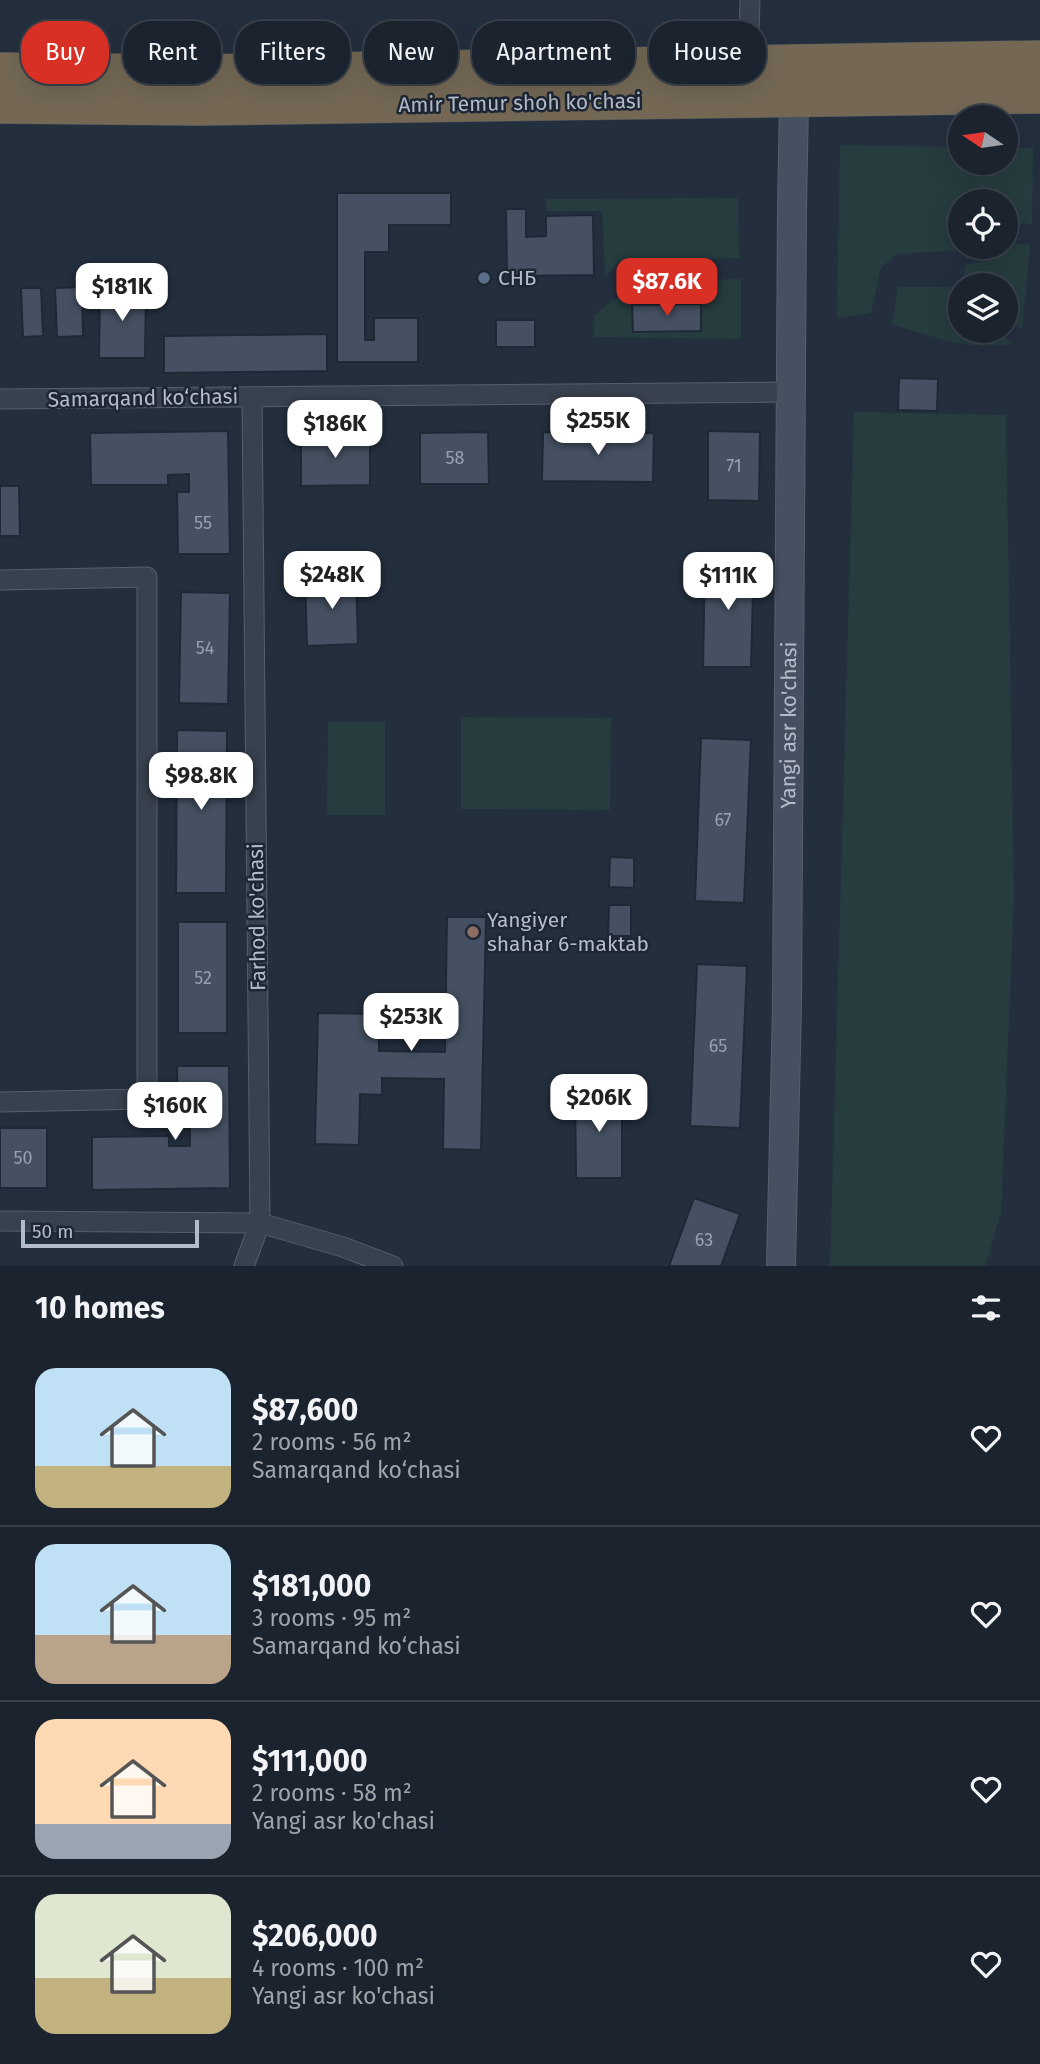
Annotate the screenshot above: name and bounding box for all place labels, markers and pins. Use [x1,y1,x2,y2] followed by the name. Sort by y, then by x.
[610,258,724,318] pin: $87.6K
[73,264,171,323] pin: $181K
[498,265,536,291] place label: СНБ
[476,270,492,286] marker: СНБ
[549,398,647,457] pin: $255K
[286,400,384,460] pin: $186K
[283,552,381,611] pin: $248K
[679,552,777,612] pin: $111K
[144,752,258,812] pin: $98.8K
[487,907,649,957] place label: Yangiyer shahar 6-maktab
[465,924,481,940] marker: Yangiyer shahar 6-maktab
[362,993,460,1053] pin: $253K
[550,1074,648,1134] pin: $206K
[126,1082,224,1142] pin: $160K

